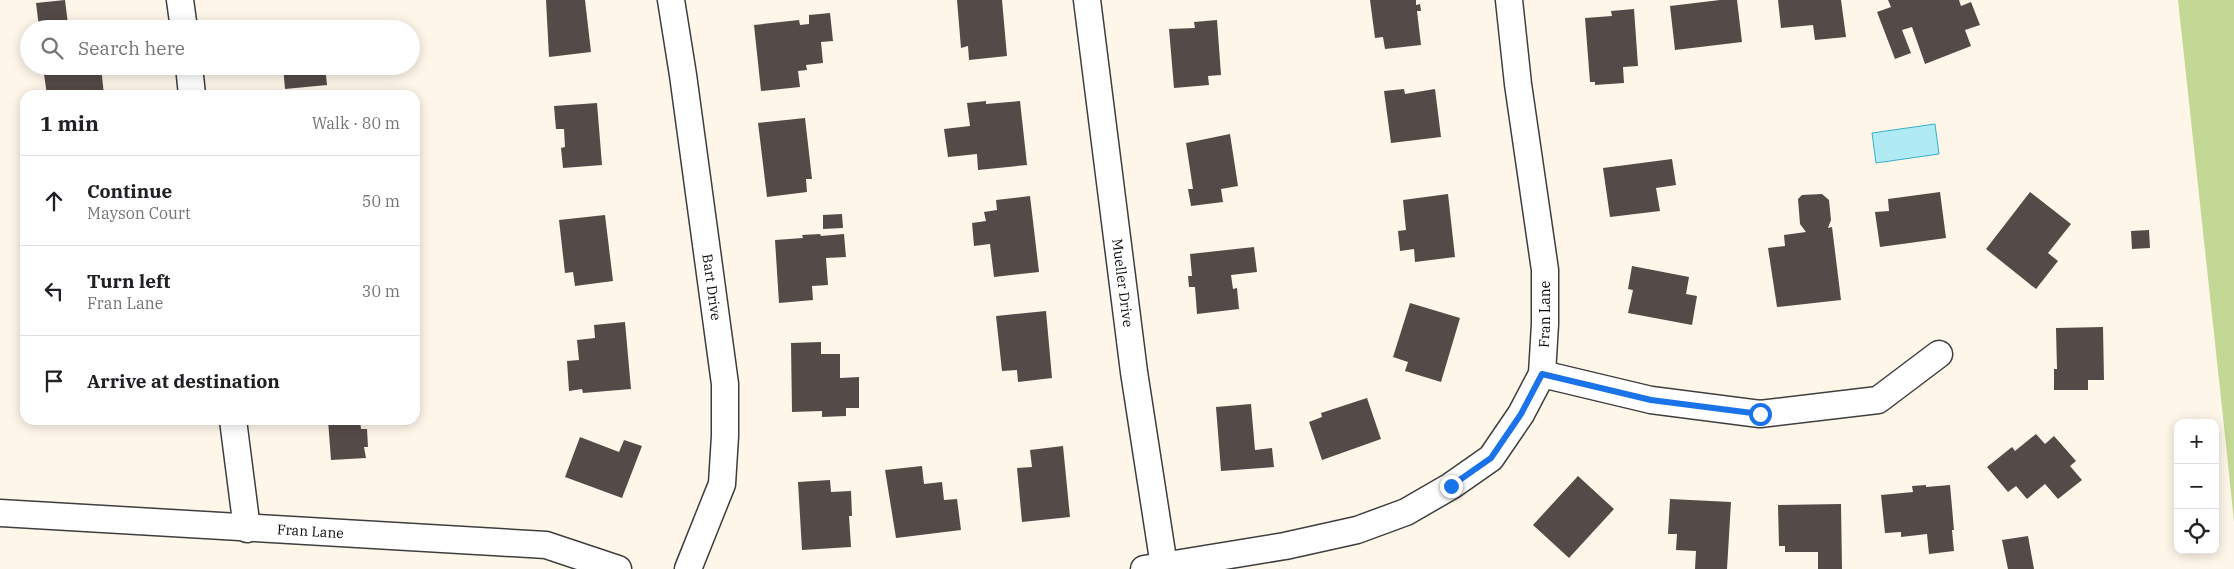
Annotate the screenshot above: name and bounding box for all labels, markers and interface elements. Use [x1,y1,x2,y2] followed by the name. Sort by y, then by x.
[20,20,420,75] search box
[38,34,66,62] icon: search
[78,36,185,60] text: Search here
[40,109,99,137] text: 1 min
[312,113,400,133] text: Walk · 80 m
[87,179,172,203] text: Continue
[40,187,68,215] icon: ahead
[362,191,400,211] text: 50 m
[87,203,191,223] text: Mayson Court
[1108,237,1137,328] street label: Mueller Drive
[698,253,725,321] street label: Bart Drive
[87,269,170,293] text: Turn left
[40,277,68,305] icon: left
[362,281,400,301] text: 30 m
[1535,281,1554,348] street label: Fran Lane
[87,293,163,313] text: Fran Lane
[40,367,68,395] icon: arrive
[87,369,280,393] text: Arrive at destination
[1749,403,1772,426] route start
[2174,419,2219,554] map controls
[2174,419,2219,464] button: +
[2174,464,2219,509] button: −
[1440,475,1463,498] route end
[2174,509,2219,554] button: locate
[277,520,344,542] street label: Fran Lane

